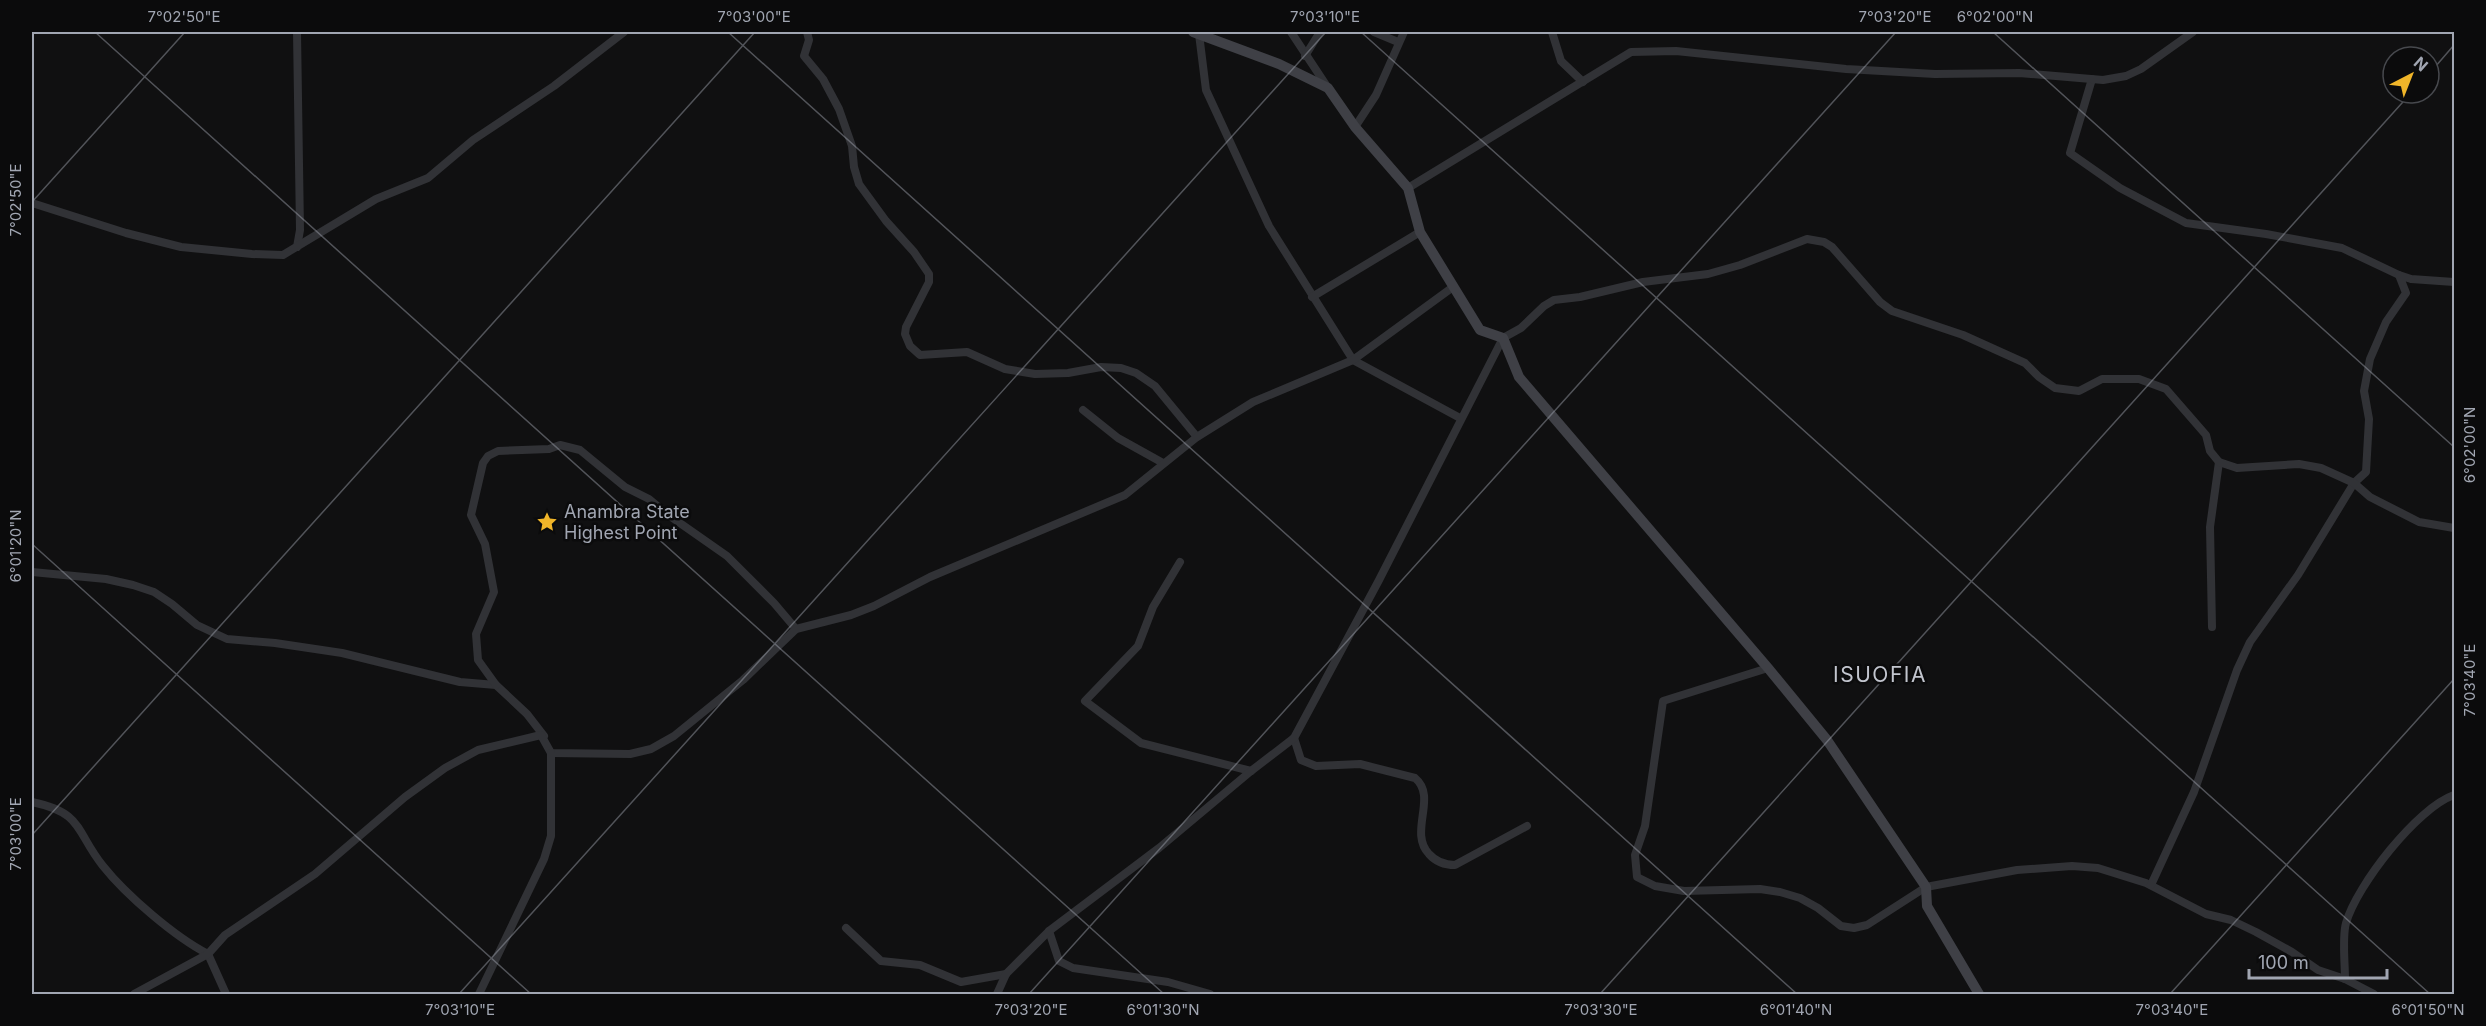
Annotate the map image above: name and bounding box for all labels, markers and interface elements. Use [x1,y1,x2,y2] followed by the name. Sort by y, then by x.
[147,7,221,26] text: 7°02'50"E
[717,7,791,26] text: 7°03'00"E
[1290,7,1360,26] text: 7°03'10"E
[1858,7,1932,26] text: 7°03'20"E
[1957,7,2033,26] text: 6°02'00"N
[2381,45,2441,105] north arrow
[2410,52,2432,75] text: N
[6,163,25,237] text: 7°02'50"E
[2460,407,2479,483] text: 6°02'00"N
[564,501,690,543] place label: Anambra State Highest Point
[6,509,25,583] text: 6°01'20"N
[535,510,559,534] place icon: Anambra State Highest Point
[2460,644,2479,716] text: 7°03'40"E
[1833,662,1927,687] district label: ISUOFIA
[6,797,25,871] text: 7°03'00"E
[2249,942,2387,980] scale bar
[2258,952,2309,973] text: 100 m
[425,1000,495,1019] text: 7°03'10"E
[994,1000,1068,1019] text: 7°03'20"E
[1126,1000,1200,1019] text: 6°01'30"N
[1564,1000,1638,1019] text: 7°03'30"E
[1760,1000,1832,1019] text: 6°01'40"N
[2136,1000,2208,1019] text: 7°03'40"E
[2391,1000,2465,1019] text: 6°01'50"N

